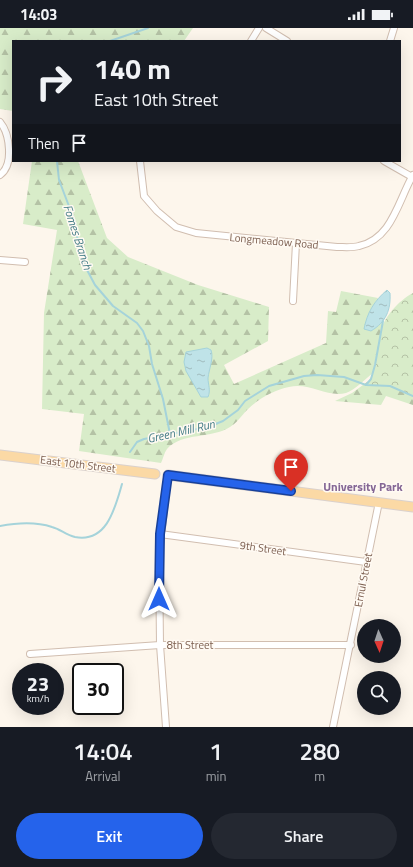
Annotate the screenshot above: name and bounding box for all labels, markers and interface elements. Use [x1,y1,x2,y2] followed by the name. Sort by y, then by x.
[20,3,57,26] text: 14:03
[94,47,171,90] text: 140 m
[28,56,80,108] icon: right
[94,86,218,113] text: East 10th Street
[28,132,60,155] text: Then
[68,132,90,154] icon: arrive
[59,202,98,273] water label: Fomes Branch
[229,229,319,253] street label: Longmeadow Road
[145,414,218,448] water label: Green Mill Run
[274,450,308,491] pin
[39,451,117,477] street label: East 10th Street
[280,456,302,478] icon: arrive
[323,477,404,496] district label: University Park
[239,537,287,559] street label: 9th Street
[350,551,376,609] street label: Ernul Street
[138,578,180,620] position arrow
[357,619,401,663] north arrow
[357,619,401,715] map controls
[167,637,213,653] street label: 8th Street
[72,663,124,715] speed limit sign: 30
[27,668,49,699] text: 23
[357,671,401,715] button: search
[27,691,49,706] text: km/h
[73,733,133,769] text: 14:04
[209,733,223,769] text: 1
[300,733,340,769] text: 280
[85,766,120,786] text: Arrival
[206,766,226,786] text: min
[314,766,325,786] text: m
[16,813,203,859] button: Exit
[211,813,397,859] button: Share

